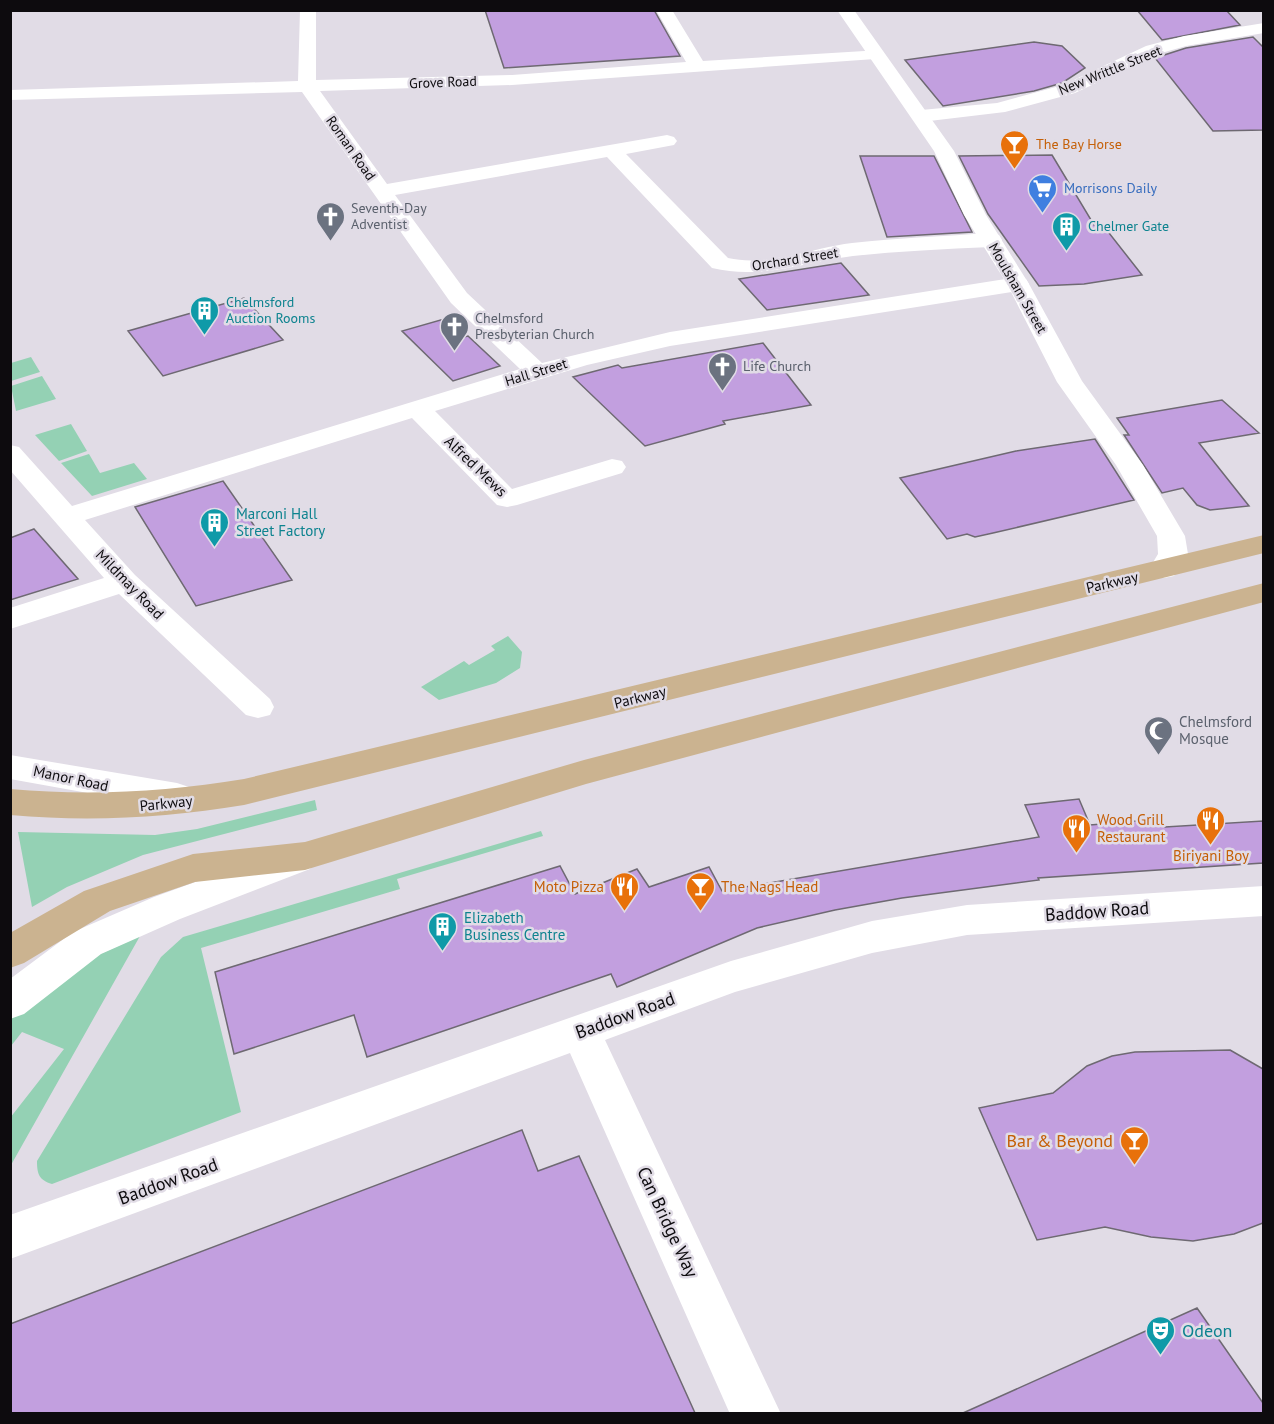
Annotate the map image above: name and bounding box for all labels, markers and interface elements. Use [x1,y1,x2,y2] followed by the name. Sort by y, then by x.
[1056,41,1164,99] street label: New Writtle Street
[409,72,477,92] street label: Grove Road
[322,112,380,184] street label: Roman Road
[999,128,1031,170] bar icon: The Bay Horse
[1036,135,1122,153] place label: The Bay Horse
[1027,172,1059,214] supermarket icon: Morrisons Daily
[1064,179,1157,197] place label: Morrisons Daily
[351,199,427,233] place label: Seventh-Day Adventist
[314,200,346,242] church icon: Seventh-Day Adventist
[1051,210,1083,252] building icon: Chelmer Gate
[1088,217,1169,235] place label: Chelmer Gate
[985,240,1051,337] street label: Moulsham Street
[751,243,840,275] street label: Orchard Street
[226,293,315,327] place label: Chelmsford Auction Rooms
[189,294,221,336] building icon: Chelmsford Auction Rooms
[475,309,595,343] place label: Chelmsford Presbyterian Church
[438,310,470,352] church icon: Chelmsford Presbyterian Church
[706,350,738,392] church icon: Life Church
[503,354,569,390] street label: Hall Street
[743,357,811,375] place label: Life Church
[441,432,511,500] street label: Alfred Mews
[236,504,325,540] place label: Marconi Hall Street Factory
[199,506,231,548] building icon: Marconi Hall Street Factory
[92,545,168,623] street label: Mildmay Road
[1084,567,1140,597] street label: Parkway
[612,681,668,713] street label: Parkway
[1179,712,1252,748] place label: Chelmsford Mosque
[1142,714,1174,756] mosque icon: Chelmsford Mosque
[32,761,110,795] street label: Manor Road
[139,791,193,815] street label: Parkway
[1195,804,1227,846] restaurant icon: Biriyani Boy
[1097,810,1166,846] place label: Wood Grill Restaurant
[1060,812,1092,854] restaurant icon: Wood Grill Restaurant
[1173,846,1249,865] place label: Biriyani Boy
[609,870,641,912] restaurant icon: Moto Pizza
[684,870,716,912] bar icon: The Nags Head
[534,877,604,896] place label: Moto Pizza
[721,877,818,896] place label: The Nags Head
[1044,896,1150,926] street label: Baddow Road
[464,908,565,944] place label: Elizabeth Business Centre
[427,910,459,952] building icon: Elizabeth Business Centre
[572,986,678,1044] street label: Baddow Road
[1118,1124,1150,1166] bar icon: Bar & Beyond
[1007,1129,1113,1152] place label: Bar & Beyond
[115,1152,221,1210] street label: Baddow Road
[632,1163,704,1282] street label: Can Bridge Way
[1145,1314,1177,1356] theatre icon: Odeon
[1182,1319,1232,1342] place label: Odeon

